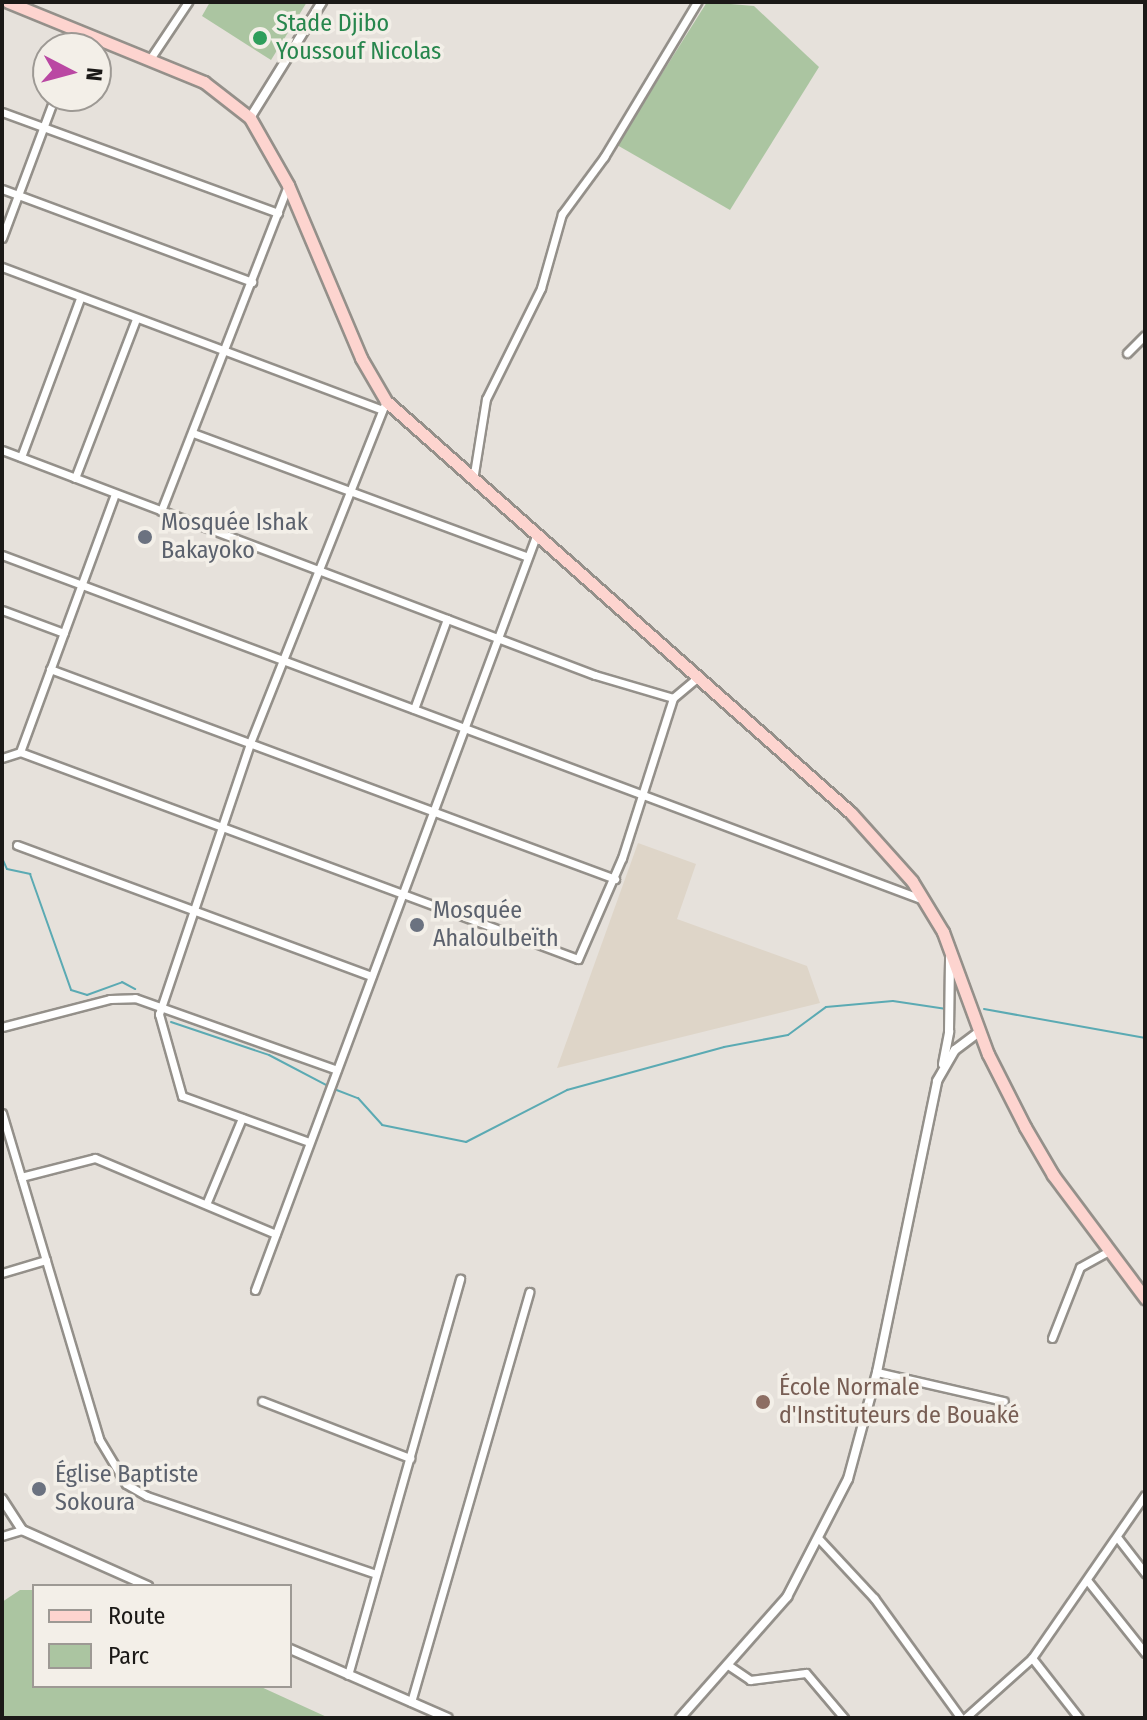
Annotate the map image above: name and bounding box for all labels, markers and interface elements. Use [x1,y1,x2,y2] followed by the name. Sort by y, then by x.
[276,10,441,66] place label: Stade Djibo Youssouf Nicolas
[251,29,269,47] marker: Stade Djibo Youssouf Nicolas
[32,32,112,112] north arrow
[80,66,108,82] text: N
[161,509,308,565] place label: Mosquée Ishak Bakayoko
[136,528,154,546] marker: Mosquée Ishak Bakayoko
[433,897,559,953] place label: Mosquée Ahaloulbeïth
[408,916,426,934] marker: Mosquée Ahaloulbeïth
[779,1374,1019,1430] place label: École Normale d'Instituteurs de Bouaké
[754,1393,772,1411] marker: École Normale d'Instituteurs de Bouaké
[55,1461,198,1517] place label: Église Baptiste Sokoura
[30,1480,48,1498] marker: Église Baptiste Sokoura
[32,1584,292,1688] legend
[108,1602,165,1630] text: Route
[108,1642,149,1670] text: Parc

